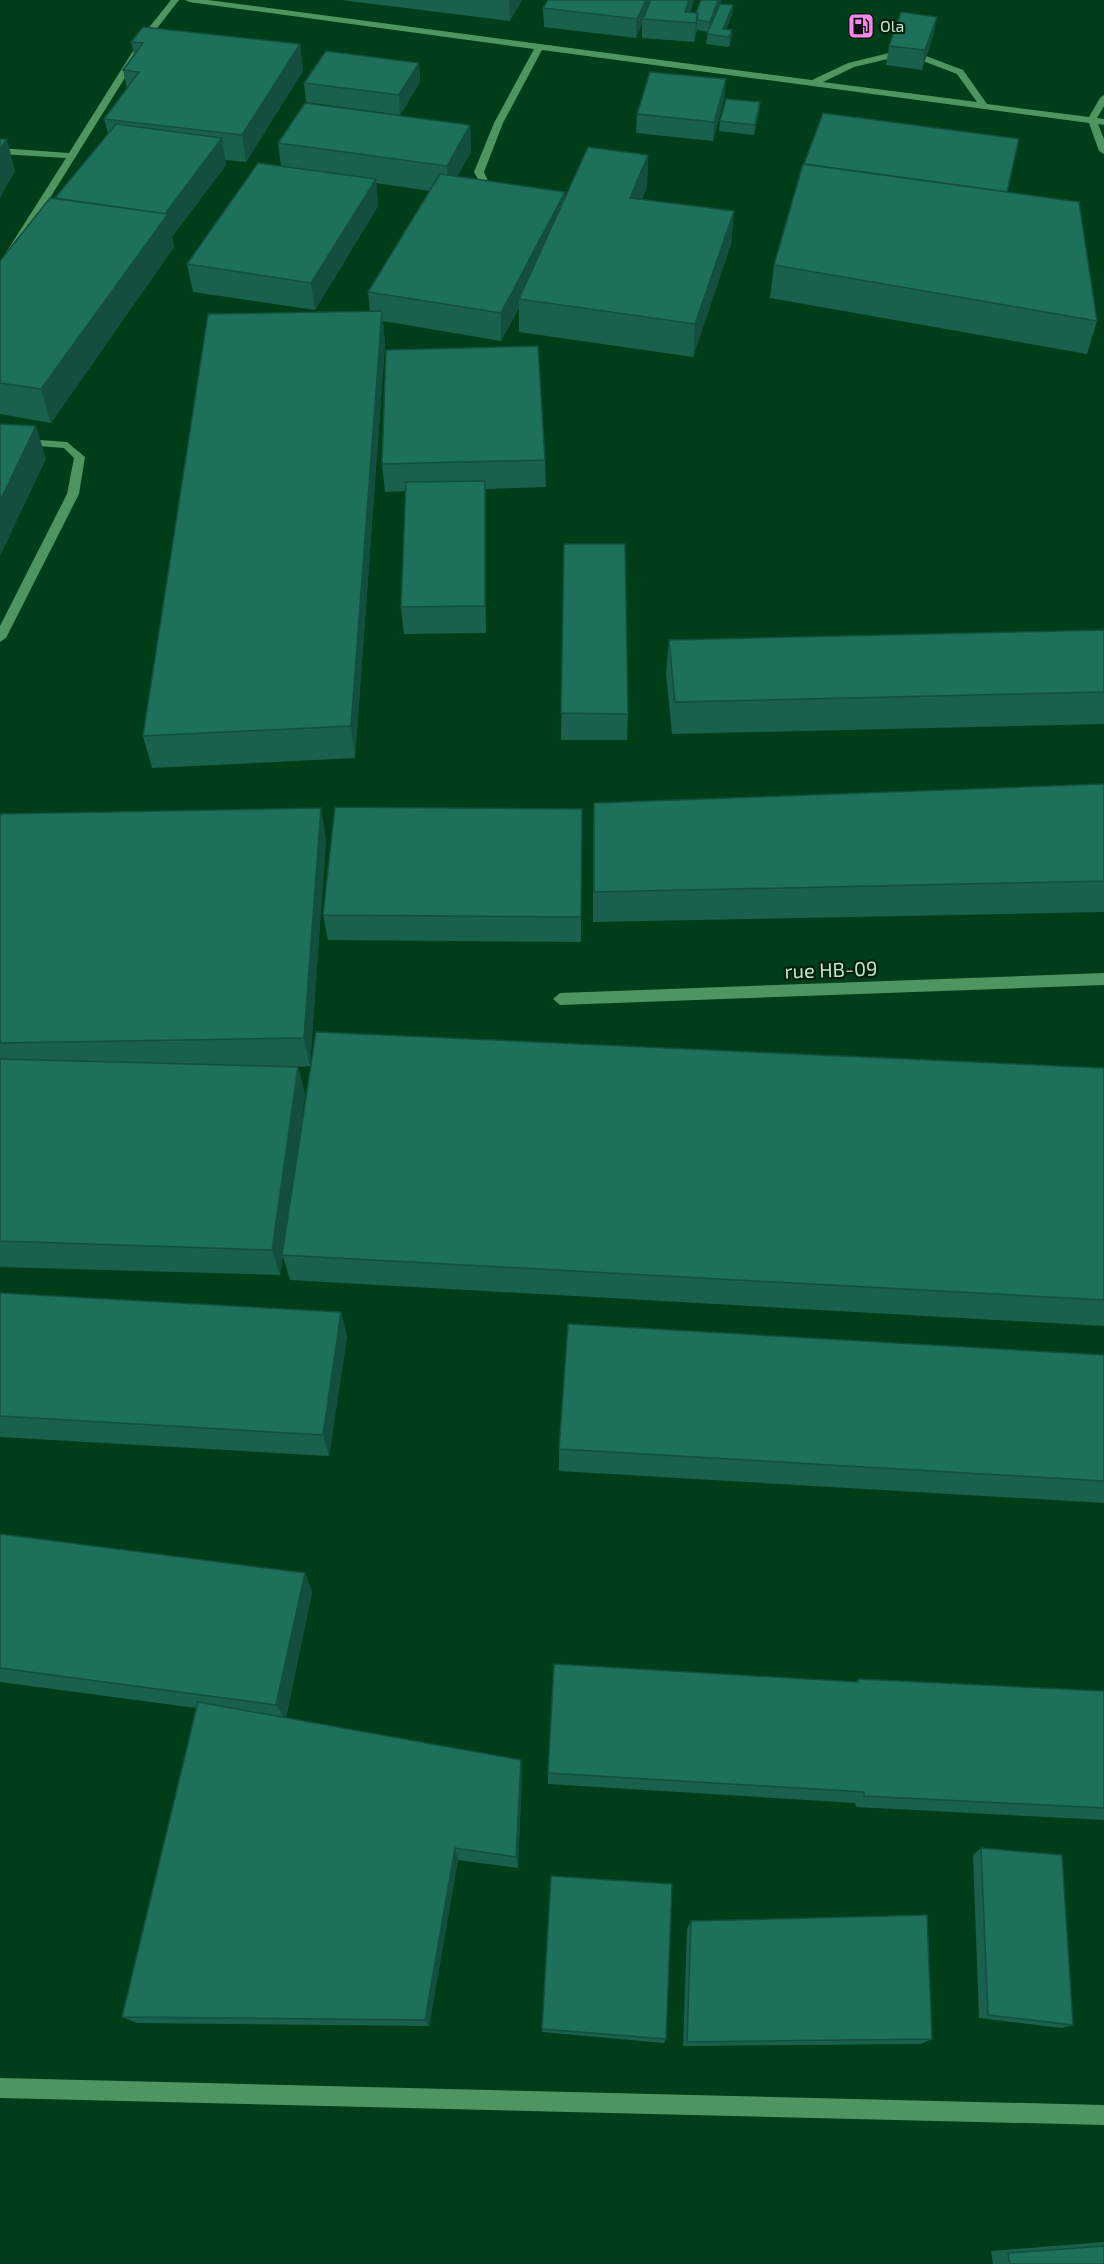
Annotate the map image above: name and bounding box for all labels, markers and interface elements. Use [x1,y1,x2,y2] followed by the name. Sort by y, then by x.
[846,11,876,41] fuel station icon: Ola
[880,16,904,35] place label: Ola
[784,955,878,983] street label: rue HB-09

